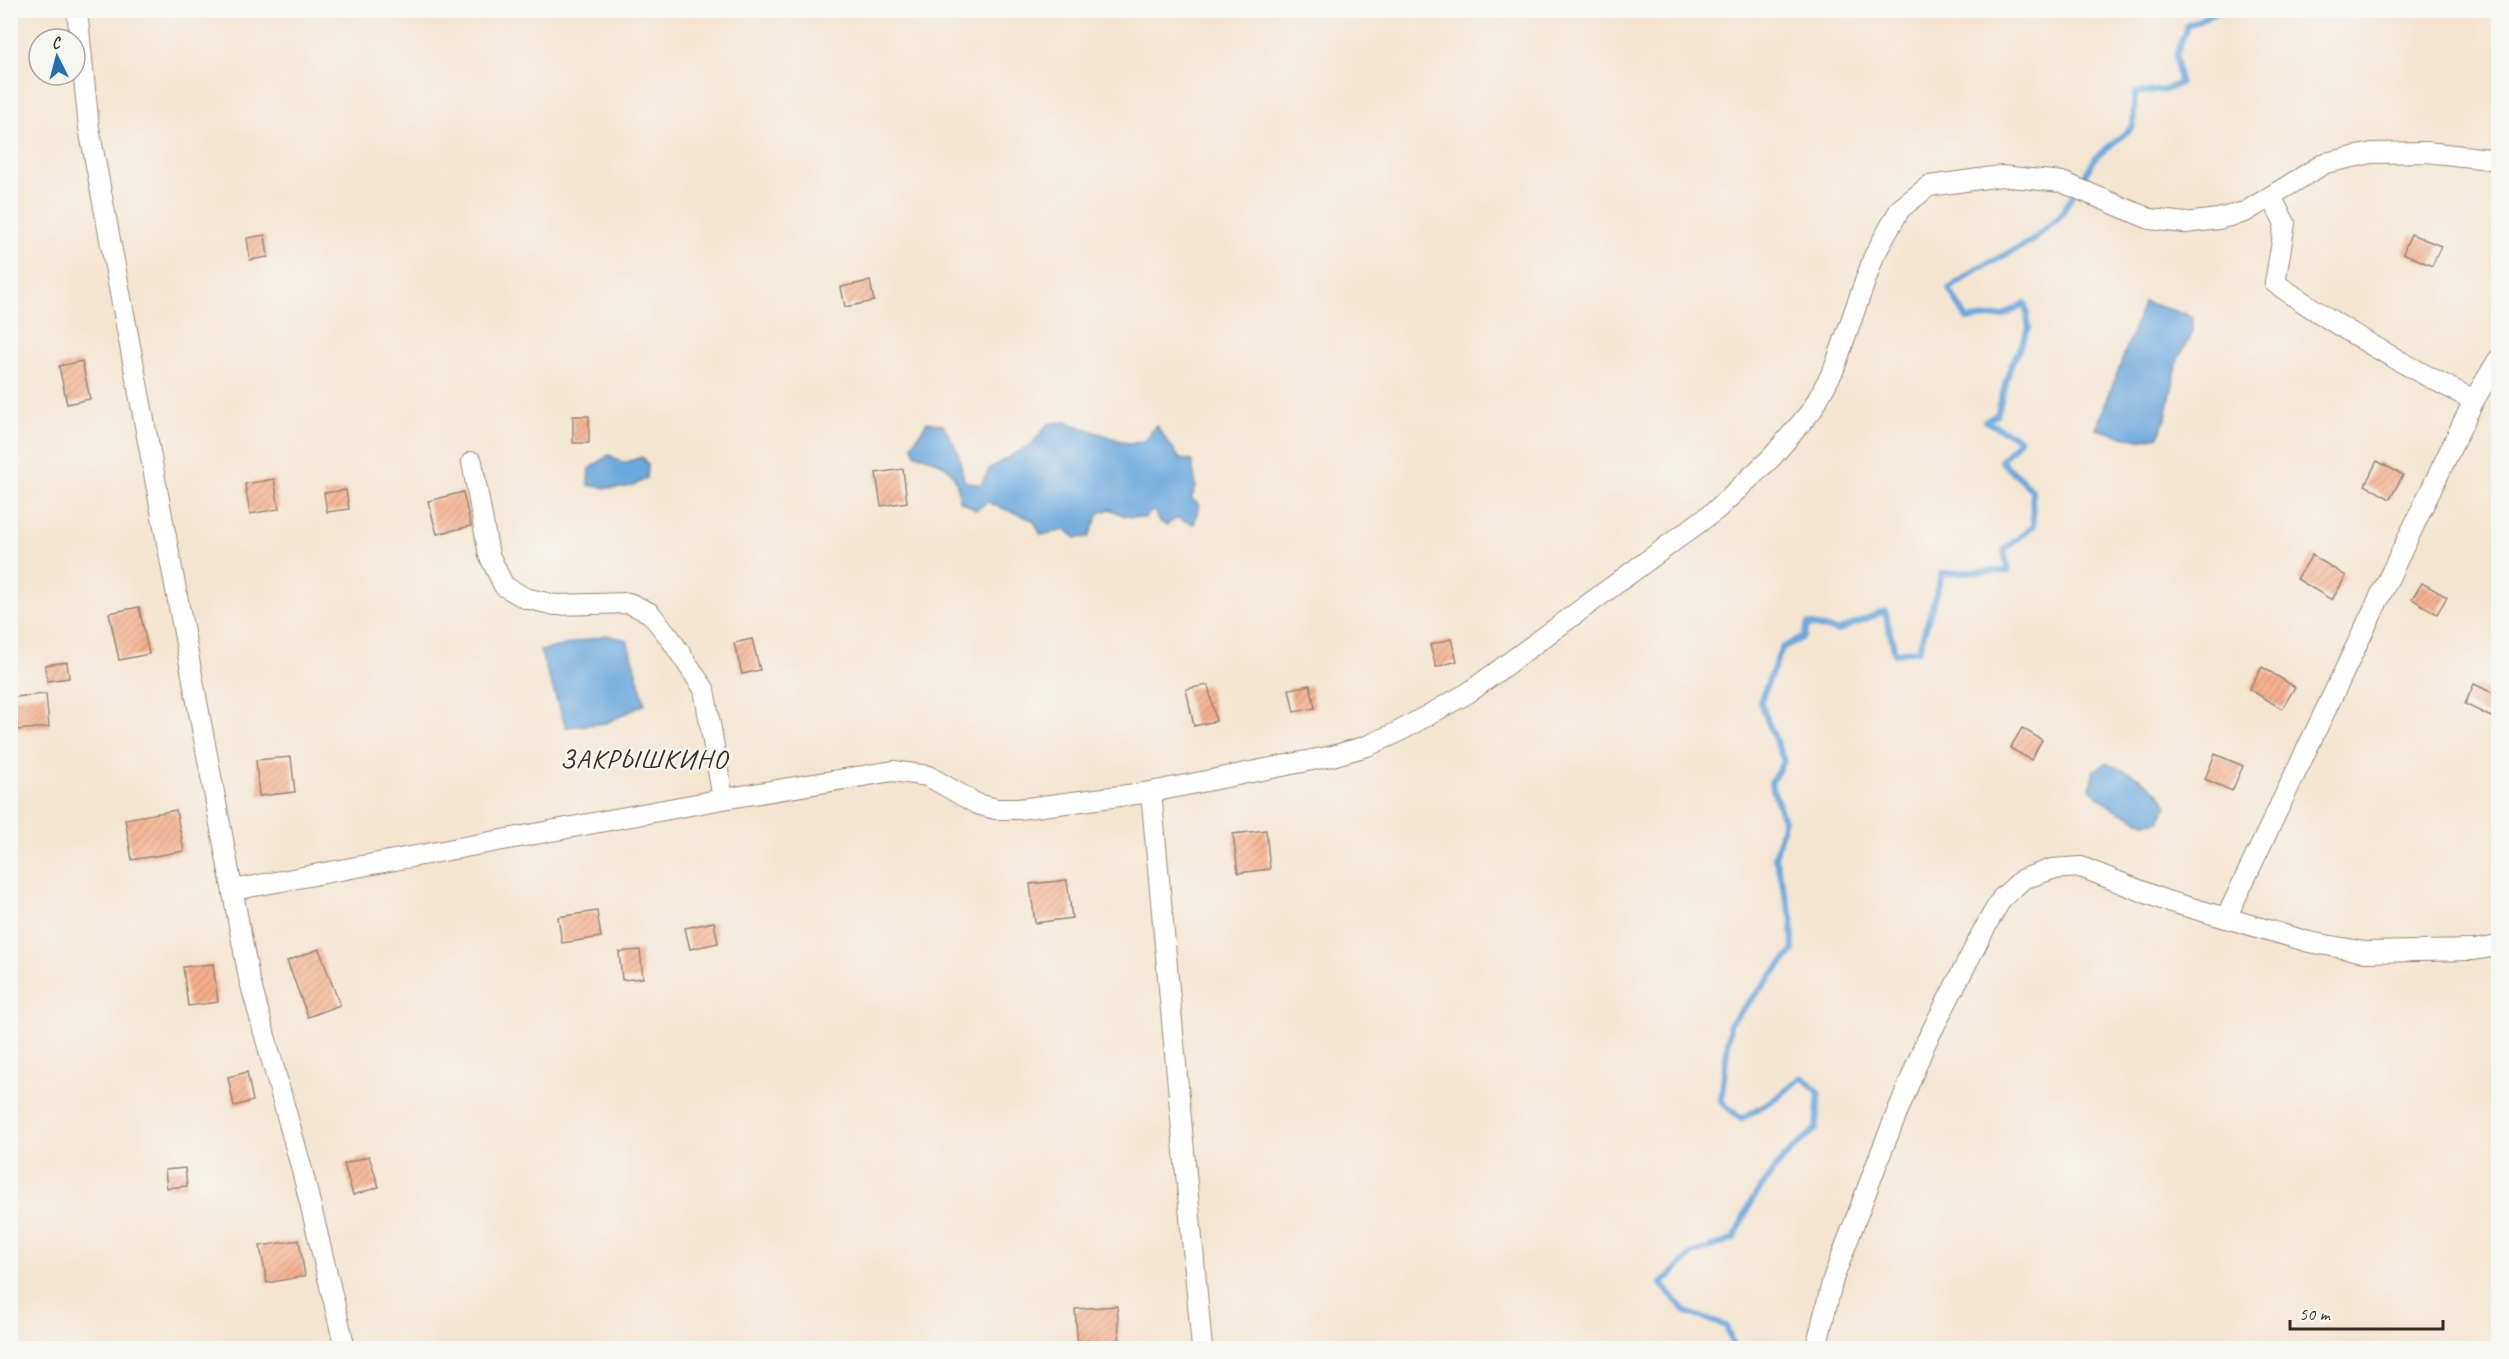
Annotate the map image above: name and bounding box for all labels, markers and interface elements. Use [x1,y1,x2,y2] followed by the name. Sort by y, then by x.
[27,27,87,87] north arrow
[51,32,63,53] text: С
[560,742,729,776] district label: ЗАКРЫШКИНО
[2290,1293,2443,1331] scale bar
[2299,1303,2332,1325] text: 50 m

